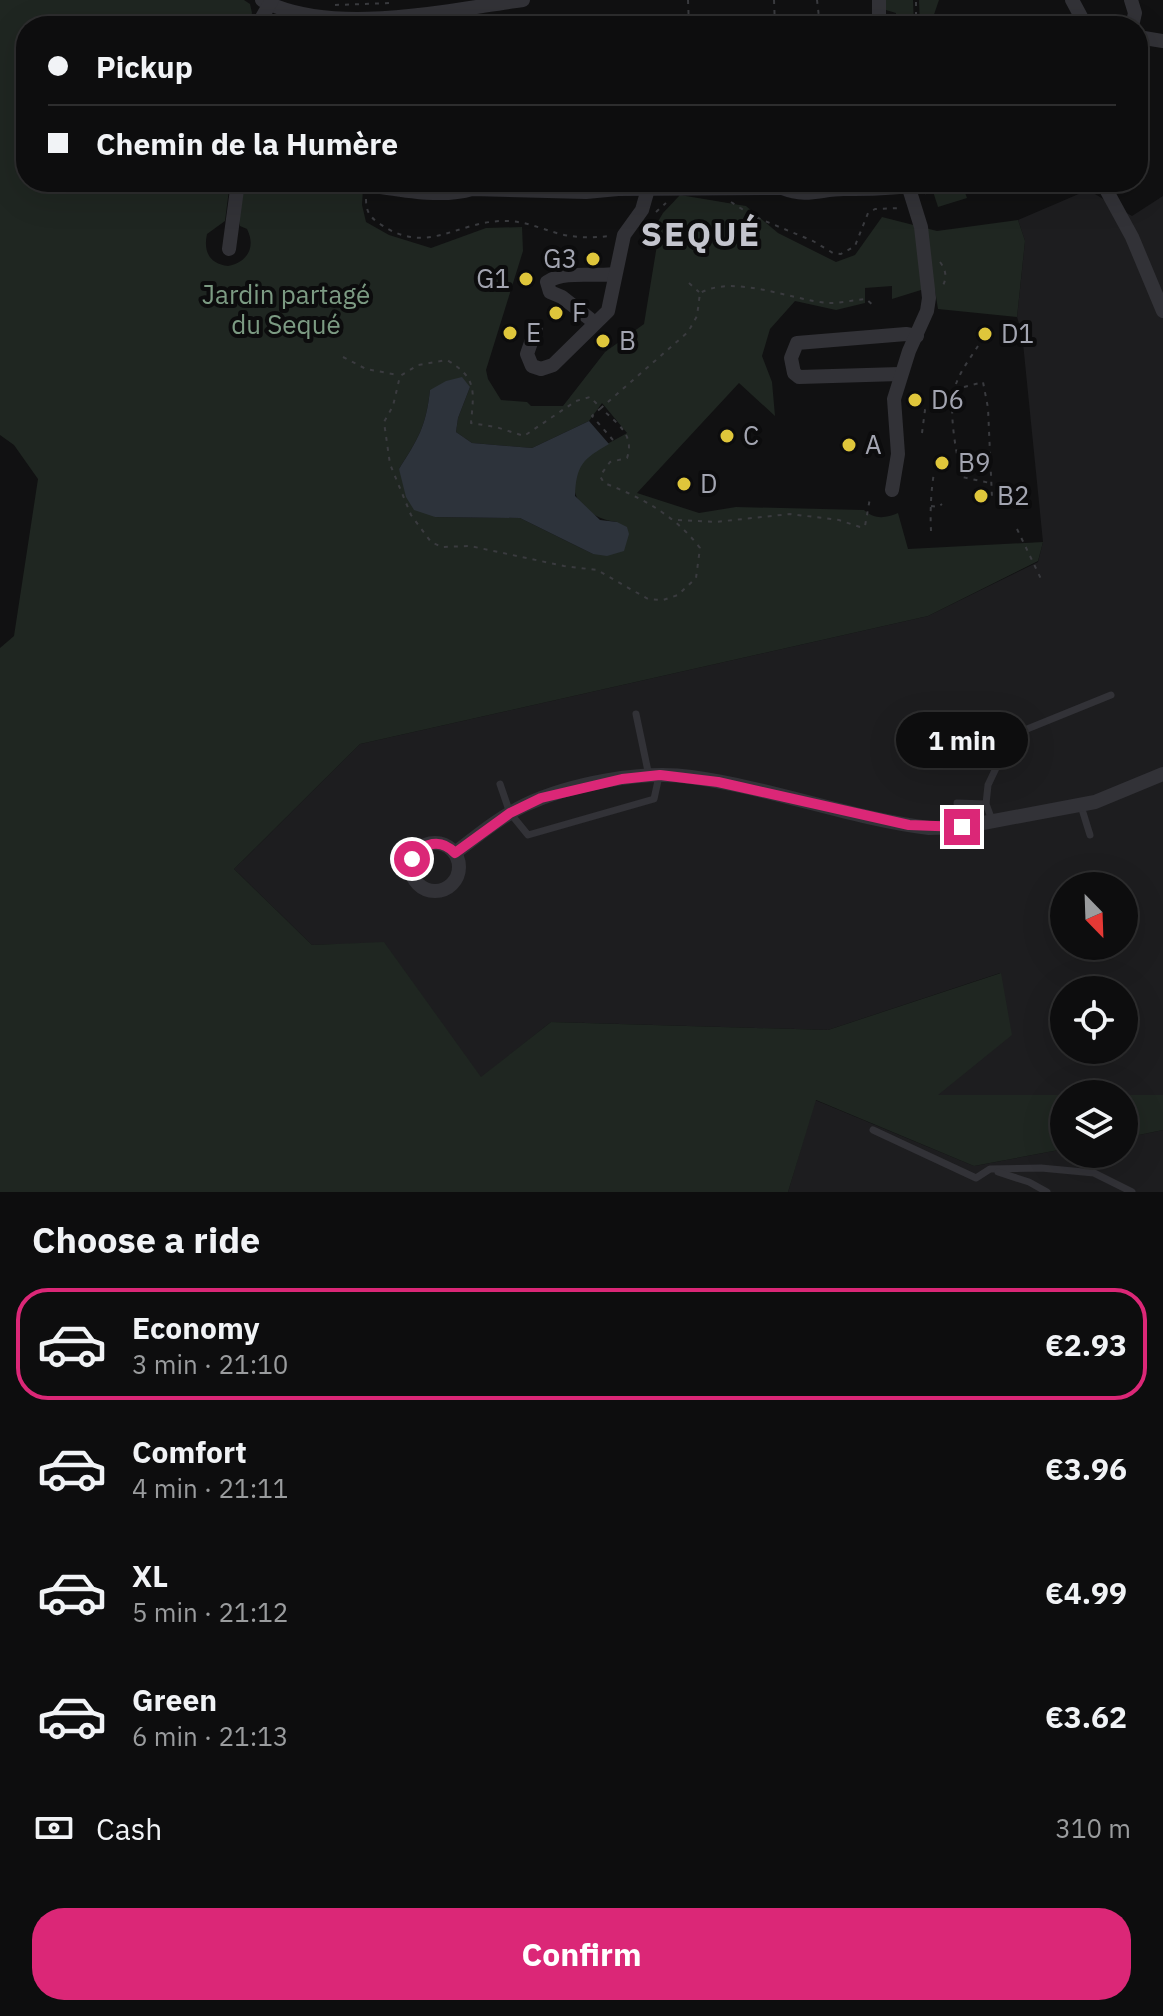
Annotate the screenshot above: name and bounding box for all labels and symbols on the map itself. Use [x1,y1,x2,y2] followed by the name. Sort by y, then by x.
[641,211,761,255] district label: SEQUÉ
[543,241,577,275] place label: G3
[584,250,602,268] marker: G3
[476,261,510,295] place label: G1
[517,270,535,288] marker: G1
[202,277,370,341] park label: Jardin partagé du Sequé
[572,295,587,329] place label: F
[547,304,565,322] marker: F
[526,315,541,349] place label: E
[1001,316,1034,350] place label: D1
[619,323,636,357] place label: B
[501,324,519,342] marker: E
[976,325,994,343] marker: D1
[594,332,612,350] marker: B
[931,382,964,416] place label: D6
[906,391,924,409] marker: D6
[743,418,759,452] place label: C
[718,427,736,445] marker: C
[865,427,882,461] place label: A
[840,436,858,454] marker: A
[958,445,991,479] place label: B9
[933,454,951,472] marker: B9
[700,466,717,500] place label: D
[675,475,693,493] marker: D
[997,478,1030,512] place label: B2
[972,487,990,505] marker: B2
[896,711,1028,767] callout: 1 min
[944,809,980,845] route end
[394,841,430,877] route start
[1050,872,1138,960] north arrow

